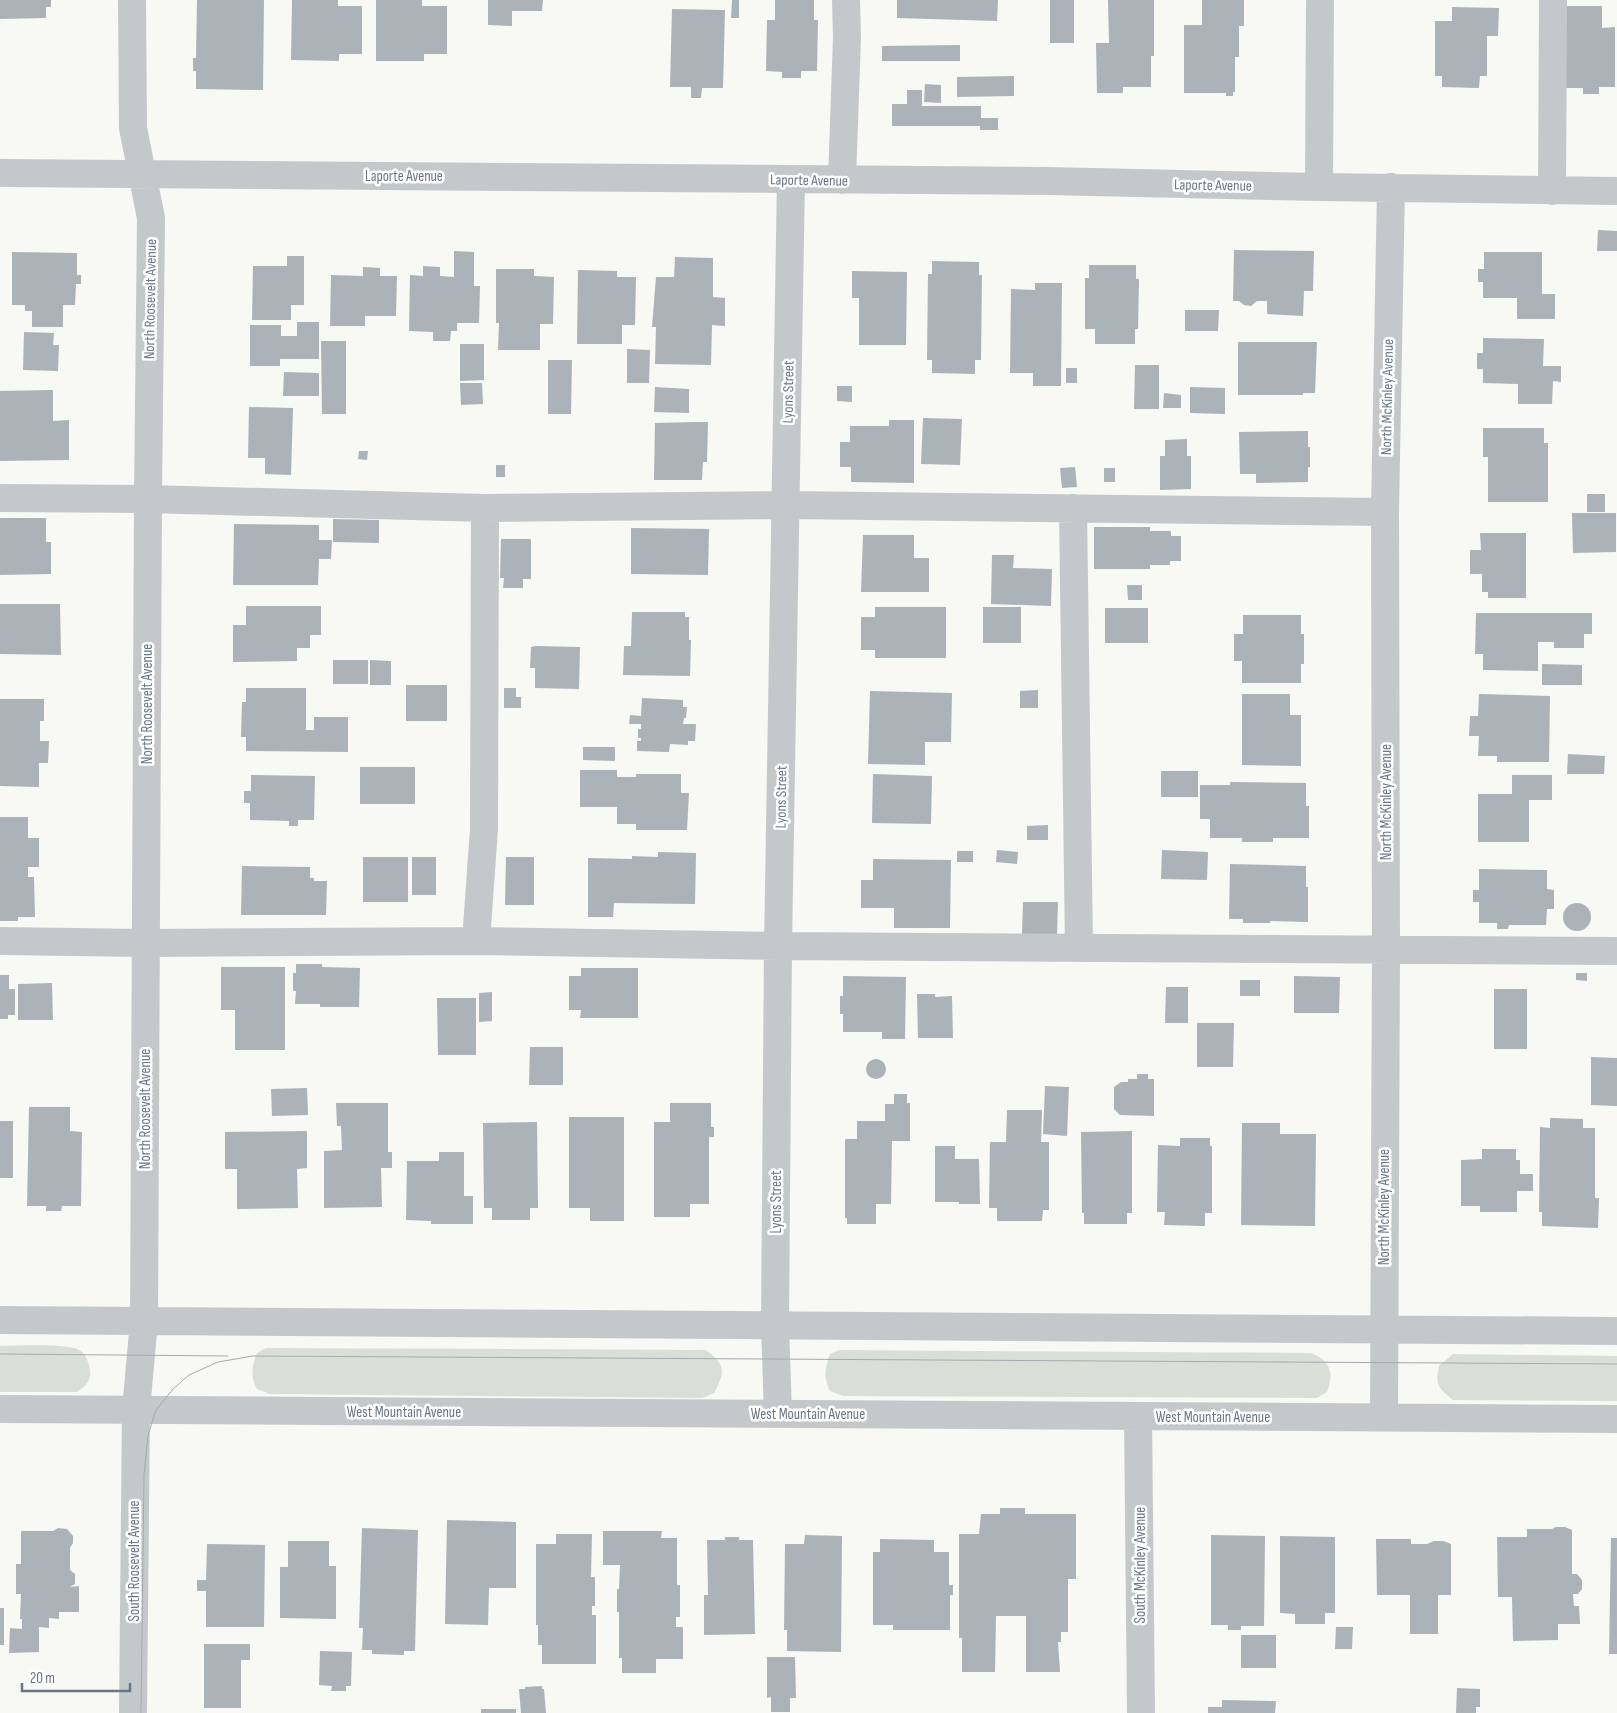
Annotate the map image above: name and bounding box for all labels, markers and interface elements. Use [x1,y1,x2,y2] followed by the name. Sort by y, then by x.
[365,167,443,186] street label: Laporte Avenue
[770,170,848,191] street label: Laporte Avenue
[1174,175,1252,196] street label: Laporte Avenue
[140,239,161,359] street label: North Roosevelt Avenue
[1377,339,1398,455] street label: North McKinley Avenue
[778,360,799,424] street label: Lyons Street
[138,644,157,764] street label: North Roosevelt Avenue
[1377,744,1396,860] street label: North McKinley Avenue
[771,765,792,829] street label: Lyons Street
[136,1049,155,1169] street label: North Roosevelt Avenue
[1375,1149,1394,1265] street label: North McKinley Avenue
[767,1170,786,1233] street label: Lyons Street
[347,1403,461,1422] street label: West Mountain Avenue
[751,1405,865,1424] street label: West Mountain Avenue
[1156,1408,1270,1427] street label: West Mountain Avenue
[125,1501,144,1621] street label: South Roosevelt Avenue
[1131,1507,1150,1623] street label: South McKinley Avenue
[22,1660,130,1692] scale bar
[30,1669,55,1688] text: 20 m

